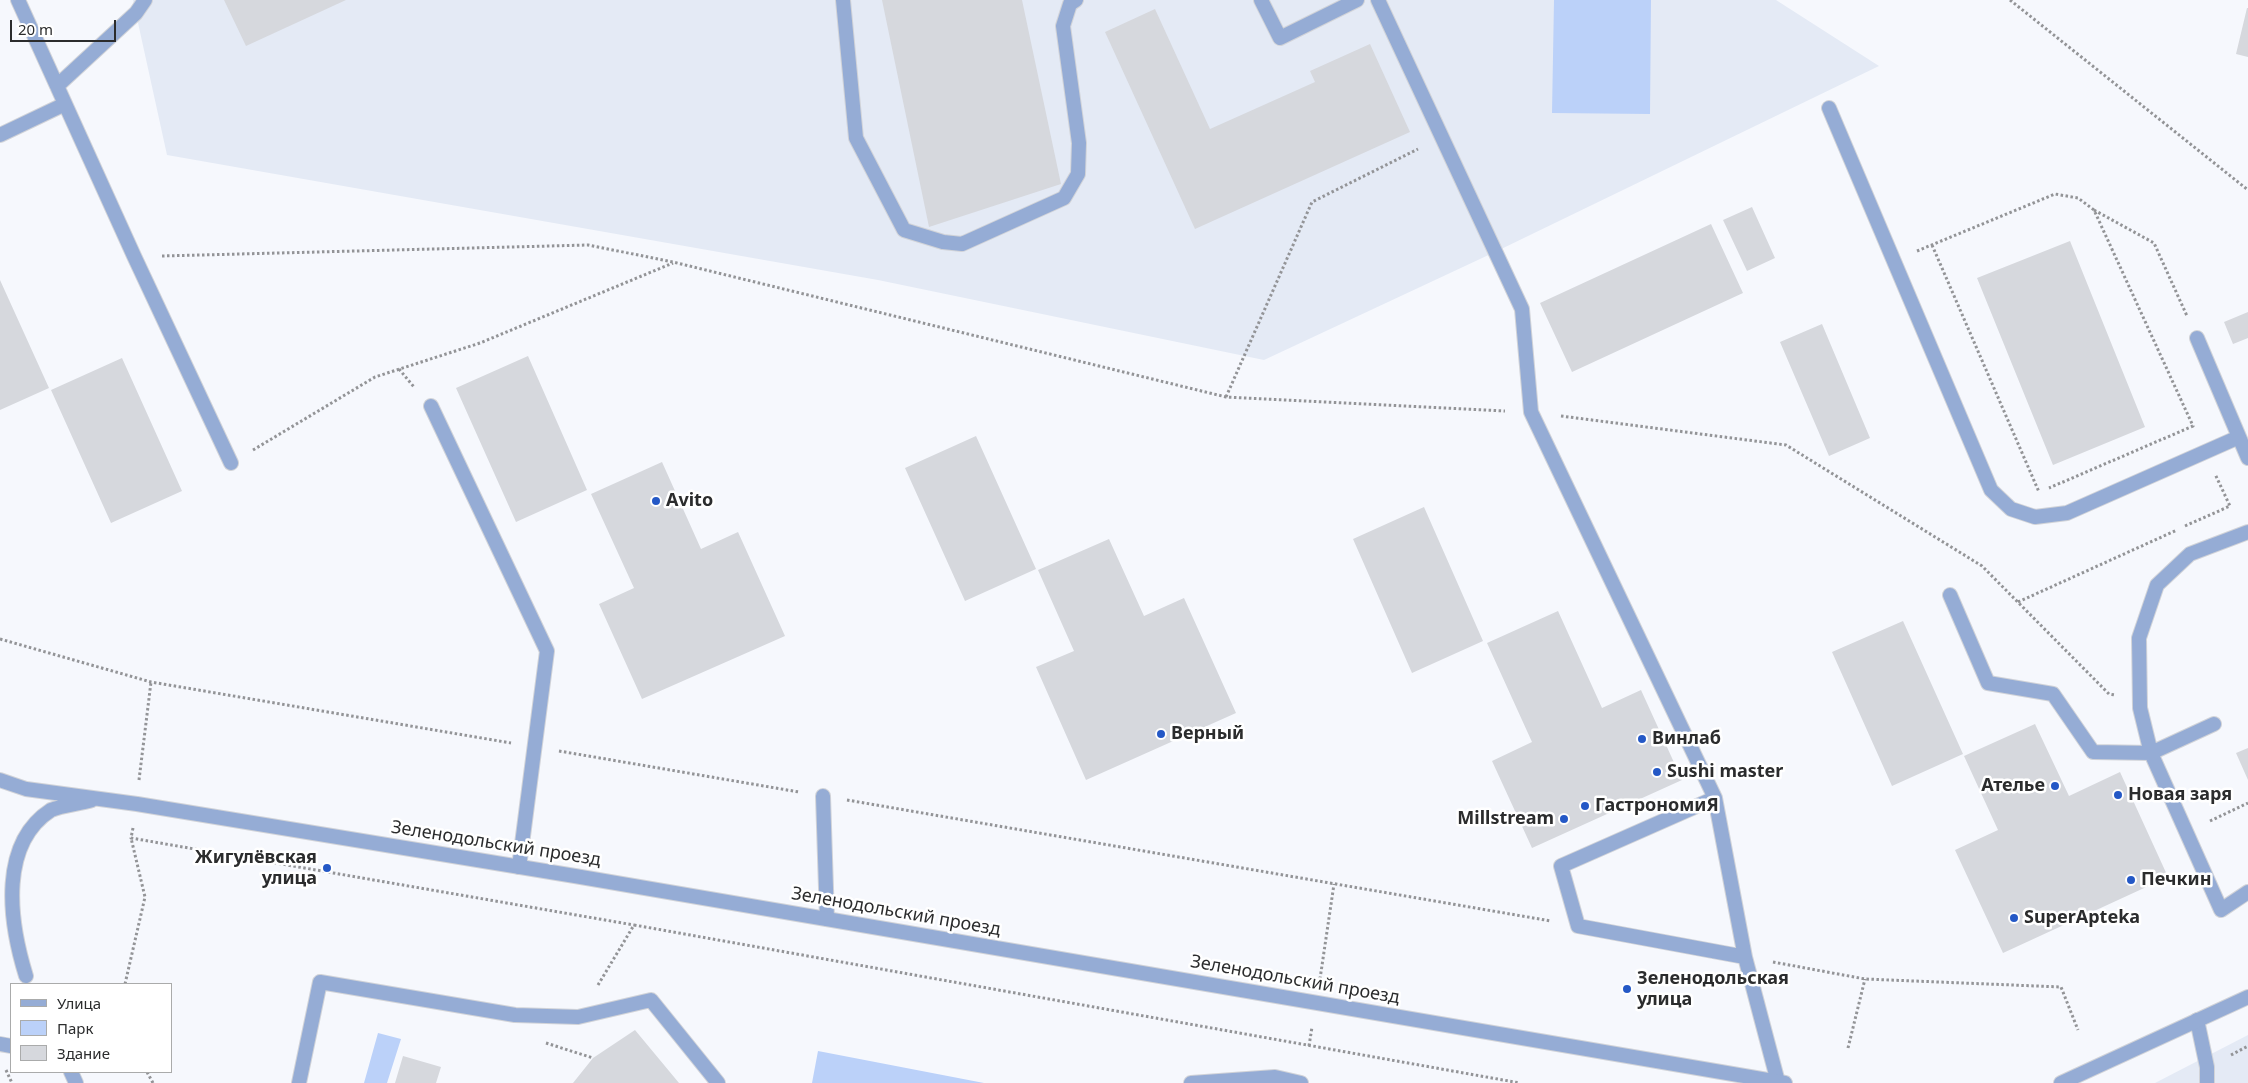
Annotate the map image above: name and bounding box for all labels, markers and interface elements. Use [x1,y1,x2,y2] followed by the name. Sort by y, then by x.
[12,10,119,42] scale bar
[18,19,53,39] text: 20 m
[666,490,713,512] place label: Avito
[650,495,662,507] marker: Avito
[1171,723,1244,745] place label: Верный
[1155,728,1167,740] marker: Верный
[1652,728,1721,750] place label: Винлаб
[1636,733,1648,745] marker: Винлаб
[1667,761,1783,783] place label: Sushi master
[1651,766,1663,778] marker: Sushi master
[1981,775,2045,797] place label: Ателье
[2049,780,2061,792] marker: Ателье
[2128,784,2232,806] place label: Новая заря
[2112,789,2124,801] marker: Новая заря
[1595,795,1719,817] place label: ГастрономиЯ
[1579,800,1591,812] marker: ГастрономиЯ
[1457,808,1554,830] place label: Millstream
[1558,813,1570,825] marker: Millstream
[390,817,602,871] street label: Зеленодольский проезд
[195,847,317,890] place label: Жигулёвская улица
[321,862,333,874] marker: Жигулёвская улица
[2141,869,2212,891] place label: Печкин
[2125,874,2137,886] marker: Печкин
[790,883,1002,941] street label: Зеленодольский проезд
[2024,907,2140,929] place label: SuperApteka
[2008,912,2020,924] marker: SuperApteka
[1189,951,1401,1009] street label: Зеленодольский проезд
[1637,968,1789,1011] place label: Зеленодольская улица
[10,983,172,1073] legend
[1621,983,1633,995] marker: Зеленодольская улица
[57,993,101,1013] text: Улица
[57,1018,93,1038] text: Парк
[57,1043,110,1063] text: Здание

